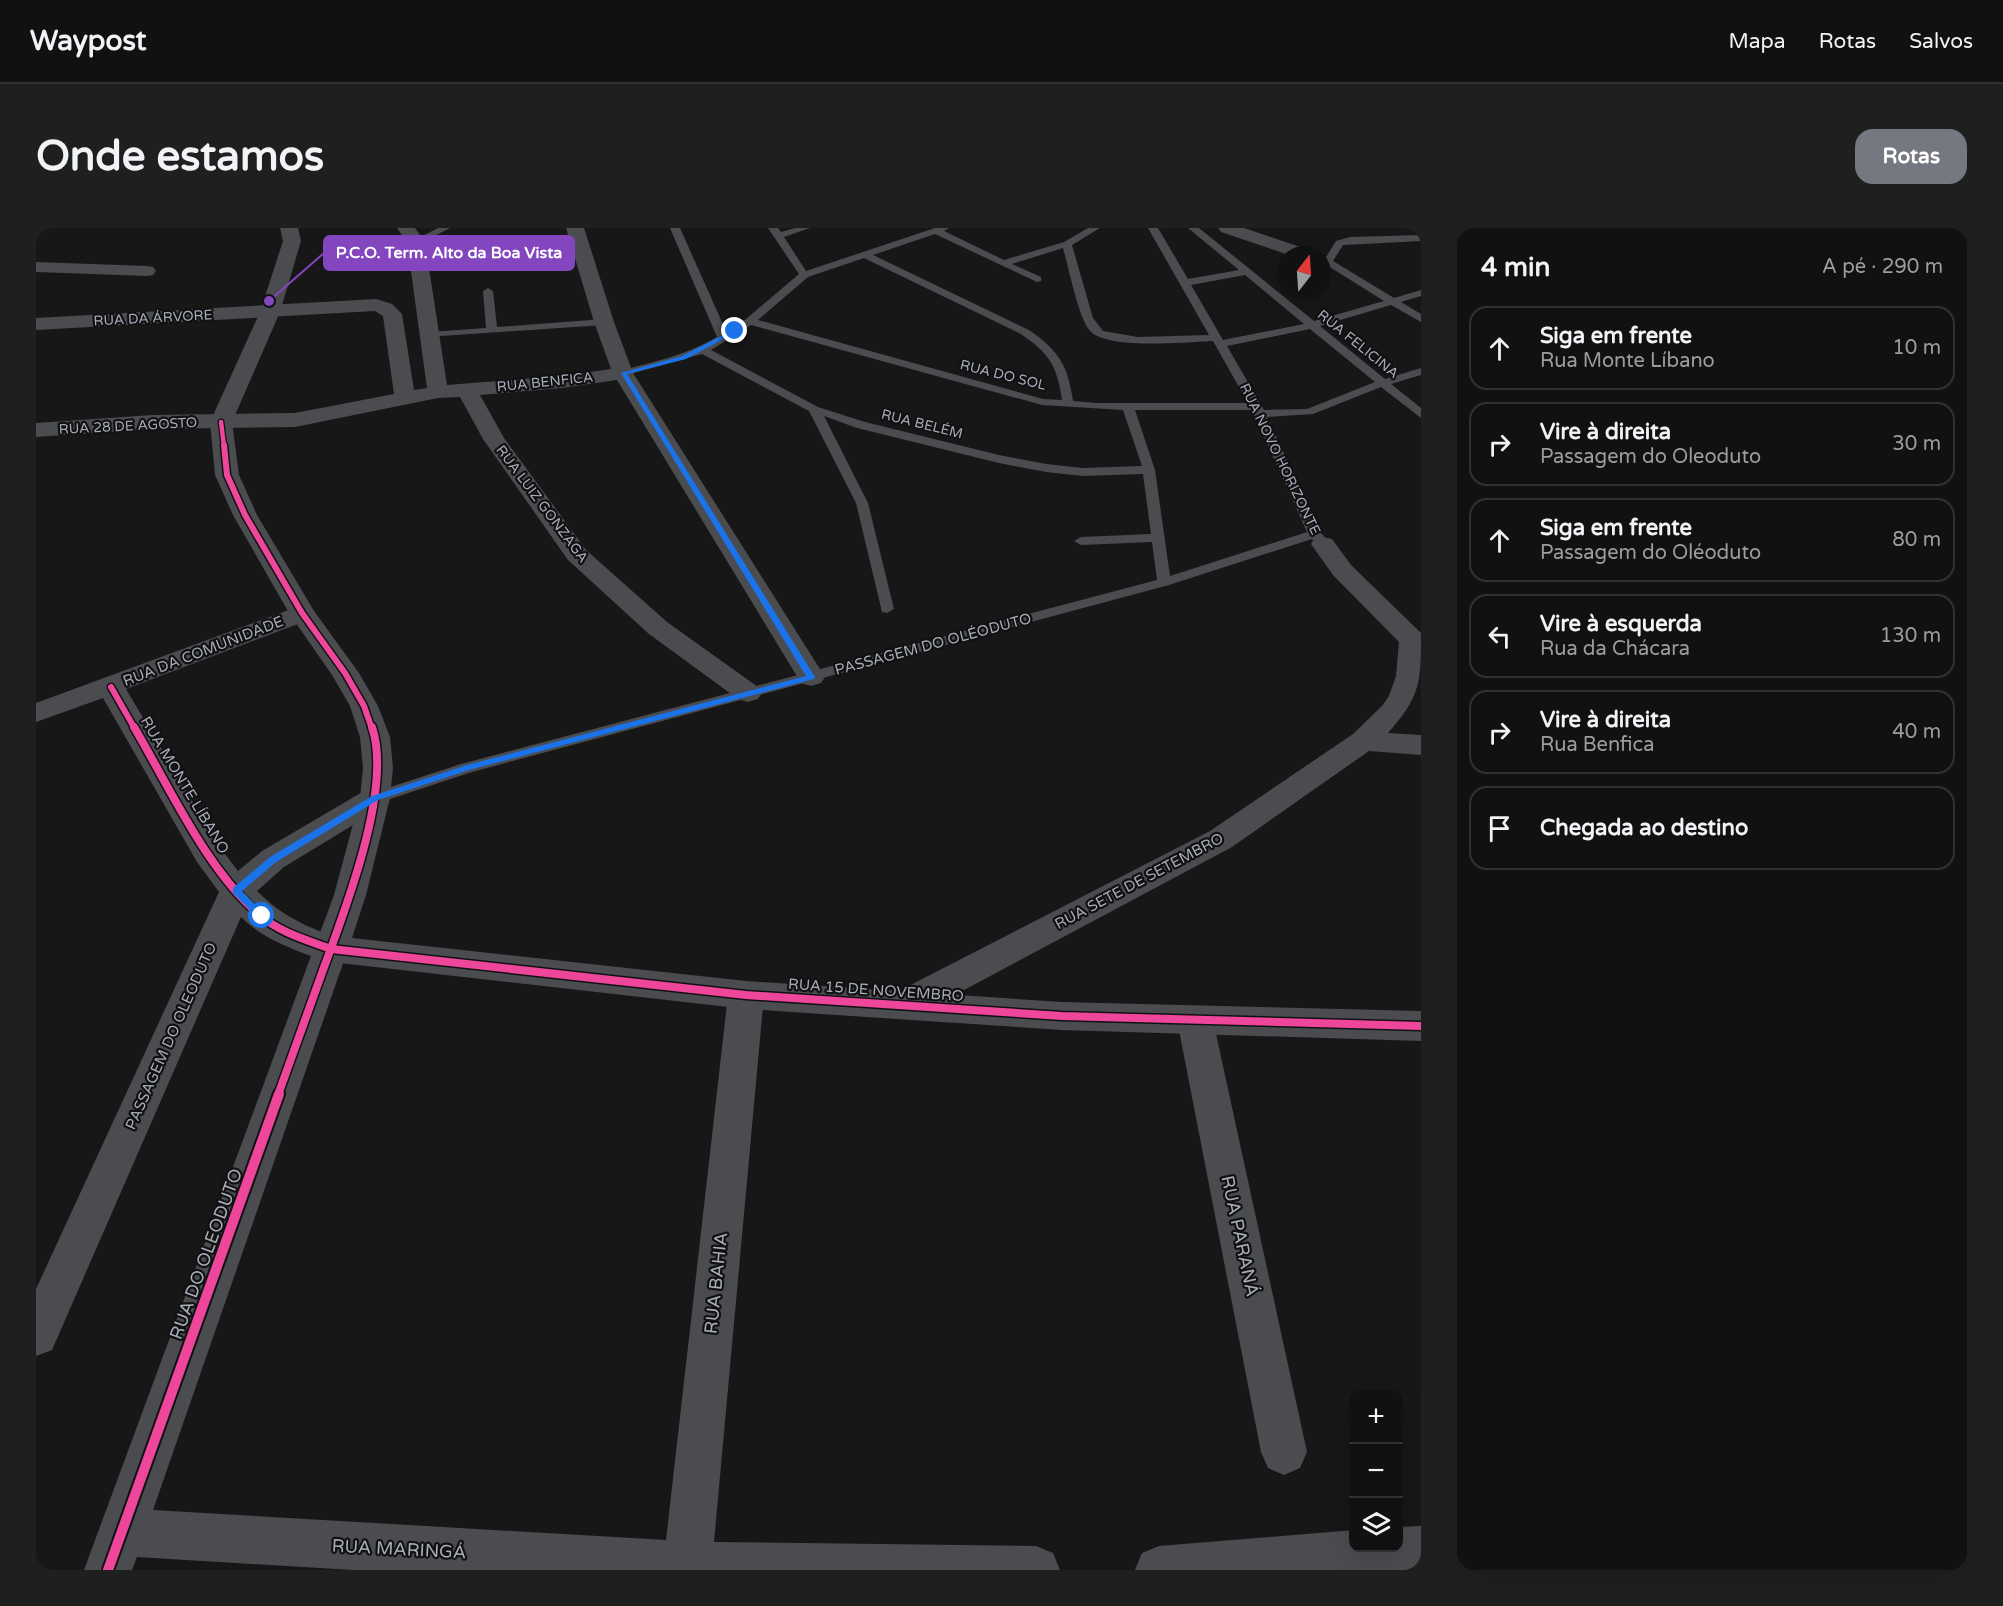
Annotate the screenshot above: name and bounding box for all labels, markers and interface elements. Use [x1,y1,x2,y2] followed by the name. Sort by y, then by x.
[30,24,146,58] text: Waypost
[1728,29,1786,54] text: Mapa
[1819,29,1876,54] text: Rotas
[1909,29,1973,54] text: Salvos
[1855,129,1967,184] button: Rotas
[36,131,324,182] text: Onde estamos
[324,236,574,270] callout: P.C.O. Term. Alto da Boa Vista
[336,243,562,263] text: P.C.O. Term. Alto da Boa Vista
[1277,246,1331,300] north arrow
[1481,252,1550,283] text: 4 min
[1822,255,1943,279] text: A pé · 290 m
[93,306,213,330] street label: RUA DA ÁRVORE
[1314,306,1402,382] street label: RUA FELICINA
[721,317,747,343] route end
[1540,323,1692,349] text: Siga em frente
[1483,332,1516,365] icon: ahead
[1892,336,1941,360] text: 10 m
[1540,349,1715,373] text: Rua Monte Líbano
[958,356,1048,394] street label: RUA DO SOL
[496,368,594,396] street label: RUA BENFICA
[1236,381,1324,537] street label: RUA NOVO HORIZONTE
[879,406,965,442] street label: RUA BELÉM
[58,414,198,438] street label: RUA 28 DE AGOSTO
[1540,419,1671,445] text: Vire à direita
[1483,428,1516,461] icon: right
[1892,432,1941,456] text: 30 m
[492,442,592,566] street label: RUA LUIZ GONZAGA
[1540,445,1761,469] text: Passagem do Oleoduto
[1540,515,1692,541] text: Siga em frente
[1483,524,1516,557] icon: ahead
[1892,528,1941,552] text: 80 m
[1540,541,1761,565] text: Passagem do Oléoduto
[833,609,1033,679] street label: PASSAGEM DO OLÉODUTO
[1540,611,1702,637] text: Vire à esquerda
[120,612,286,690] street label: RUA DA COMUNIDADE
[1483,620,1516,653] icon: left
[1880,624,1941,648] text: 130 m
[1540,637,1690,661] text: Rua da Chácara
[1540,707,1671,733] text: Vire à direita
[137,713,233,857] street label: RUA MONTE LÍBANO
[1483,716,1516,749] icon: right
[1892,720,1941,744] text: 40 m
[1540,733,1655,757] text: Rua Benfica
[1483,812,1516,845] icon: arrive
[1540,815,1748,841] text: Chegada ao destino
[1052,829,1226,933] street label: RUA SETE DE SETEMBRO
[248,902,274,928] route start
[122,940,220,1132] street label: PASSAGEM DO OLEODUTO
[788,975,964,1005] street label: RUA 15 DE NOVEMBRO
[165,1166,247,1342] street label: RUA DO OLEODUTO
[1216,1174,1264,1298] street label: RUA PARANÁ
[700,1231,732,1335] street label: RUA BAHIA
[1349,1390,1403,1552] map controls
[1349,1390,1403,1444] button: +
[1349,1444,1403,1498] button: −
[1349,1498,1403,1552] button: layers
[331,1534,467,1564] street label: RUA MARINGÁ

